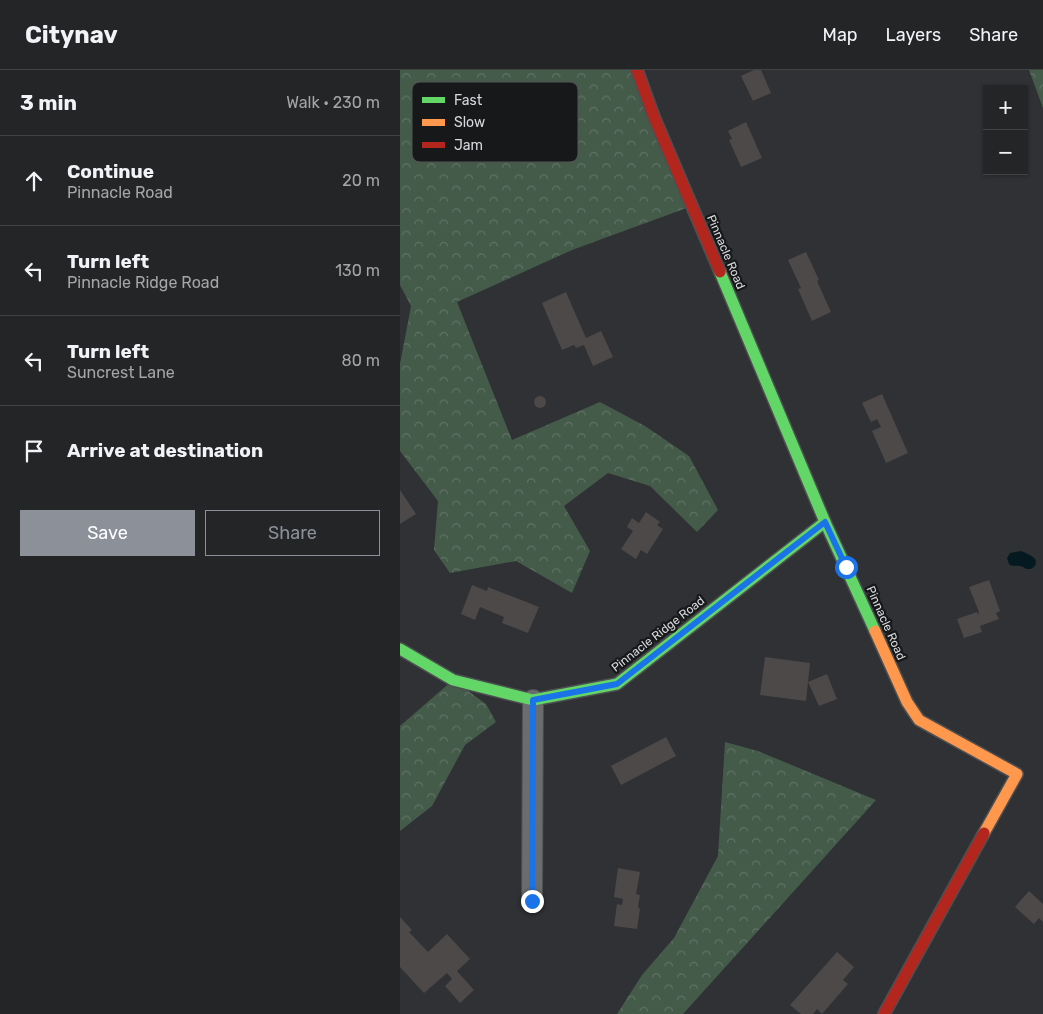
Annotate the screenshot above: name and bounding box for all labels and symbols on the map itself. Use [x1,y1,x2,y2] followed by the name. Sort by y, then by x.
[412,82,578,162] legend
[454,92,483,109] text: Fast
[454,114,485,131] text: Slow
[454,137,483,154] text: Jam
[704,213,748,291] street label: Pinnacle Road
[835,556,858,579] route start
[863,584,909,662] street label: Pinnacle Road
[609,593,707,675] street label: Pinnacle Ridge Road
[521,890,544,913] route end

